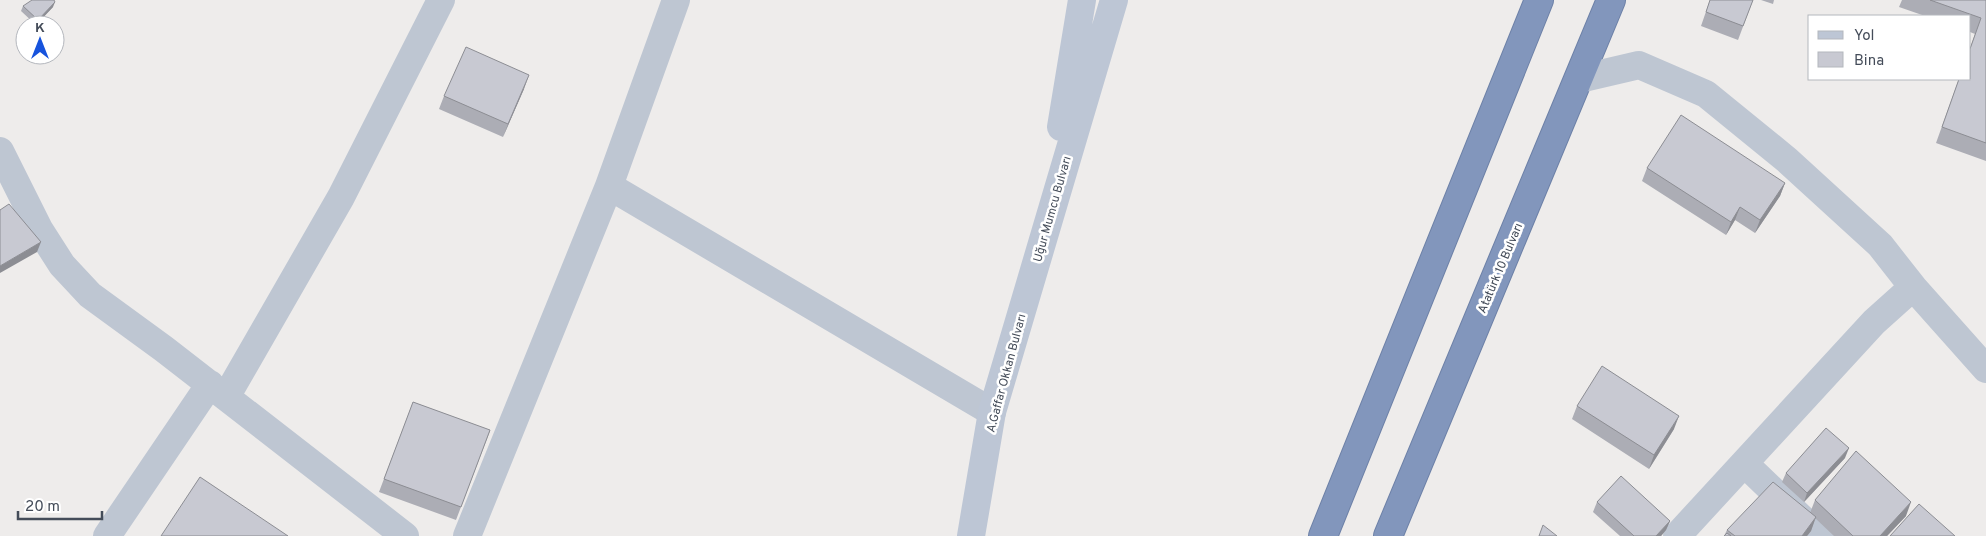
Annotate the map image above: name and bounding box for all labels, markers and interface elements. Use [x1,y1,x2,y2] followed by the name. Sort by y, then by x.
[15,15,65,65] north arrow
[1808,15,1971,80] legend
[35,20,45,37] text: K
[1854,27,1875,46] text: Yol
[1854,52,1884,71] text: Bina
[1030,154,1076,264] street label: Uğur Mumcu Bulvarı
[1475,221,1527,316] street label: Atatürk 10 Bulvarı
[983,312,1030,434] street label: A.Gaffar Okkan Bulvarı
[18,488,101,520] scale bar
[25,498,60,517] text: 20 m

